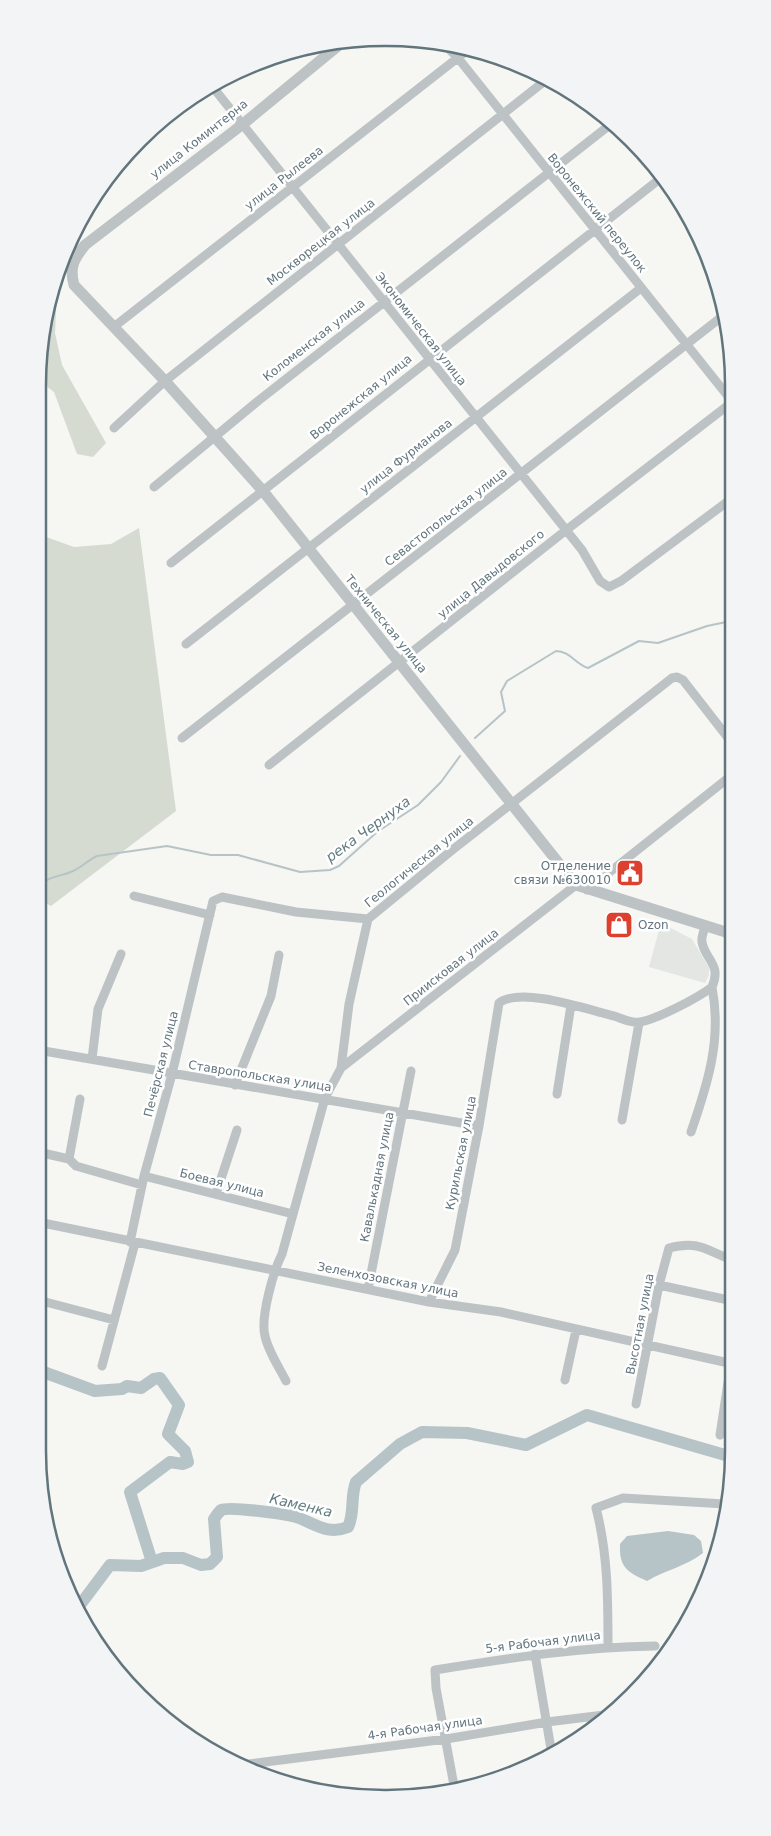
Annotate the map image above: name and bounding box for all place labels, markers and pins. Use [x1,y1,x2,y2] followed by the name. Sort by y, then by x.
[615,858,645,888] public building icon: Отделение связи №630010
[514,859,611,887] place label: Отделение связи №630010
[604,910,634,940] shop icon: Ozon
[638,918,669,932] place label: Ozon

